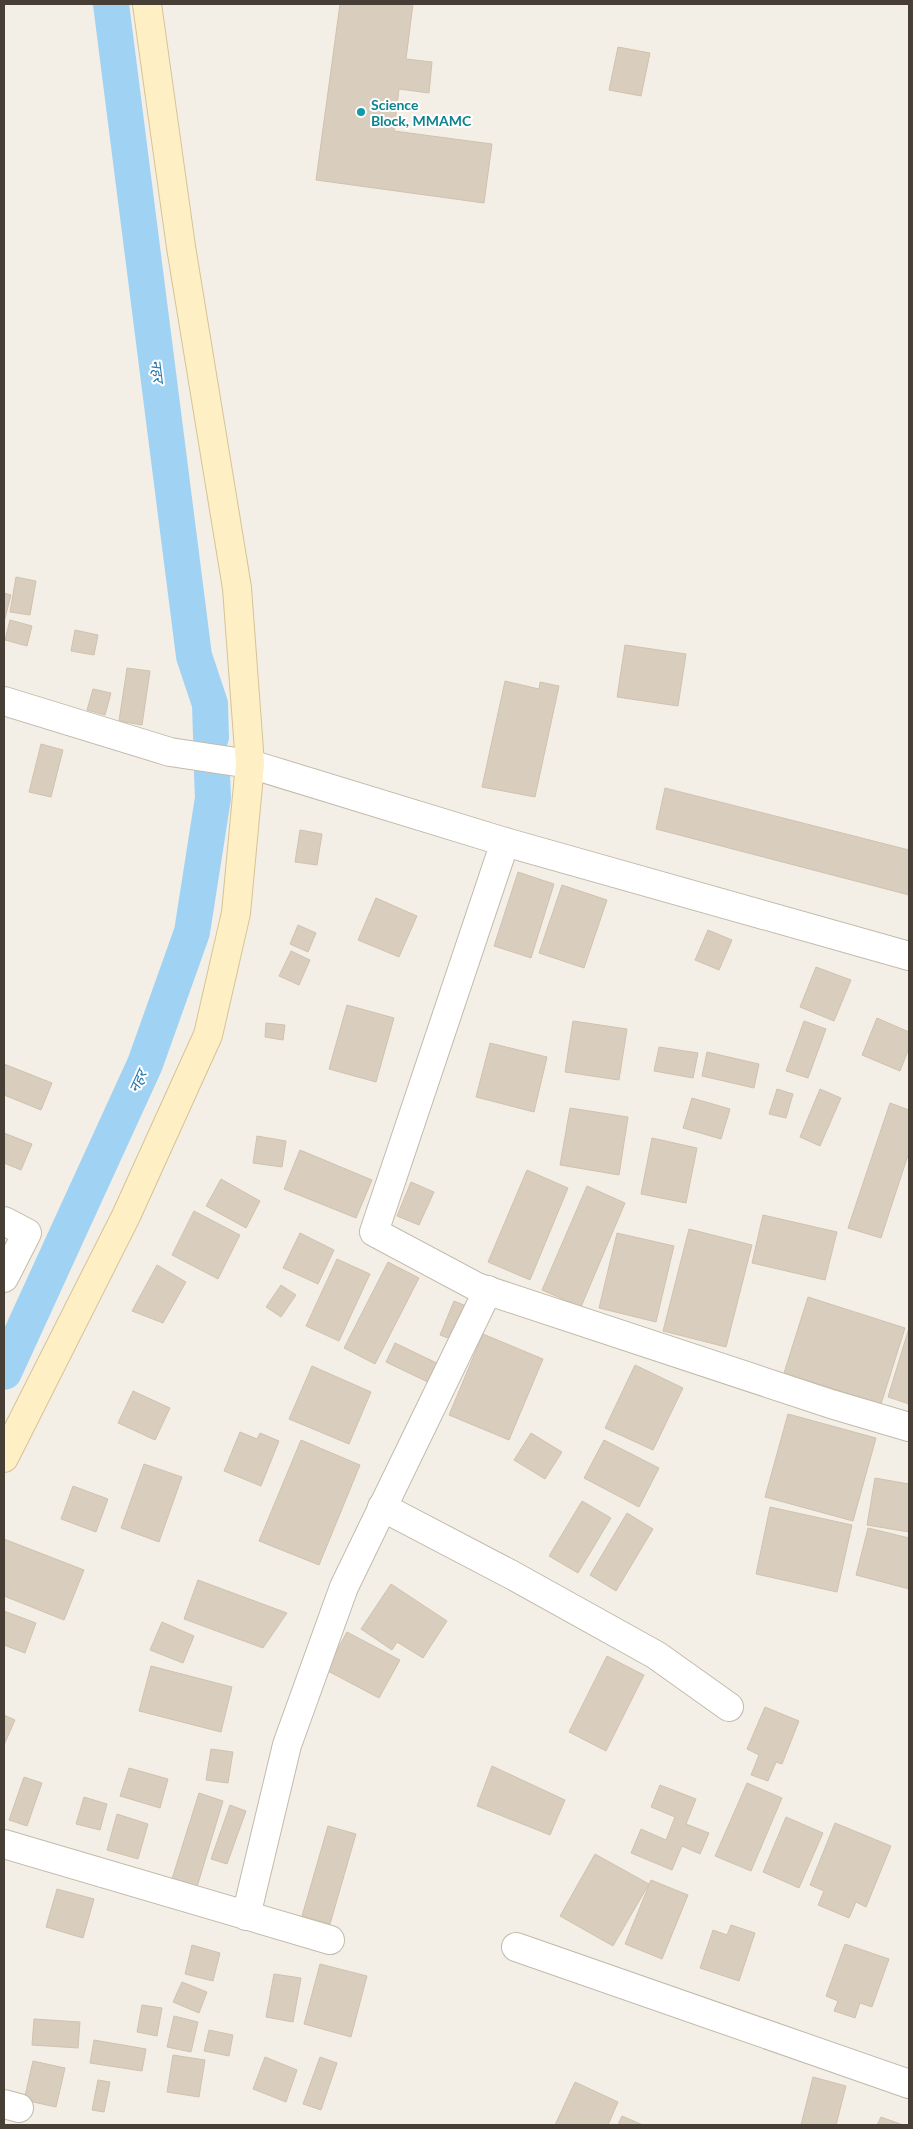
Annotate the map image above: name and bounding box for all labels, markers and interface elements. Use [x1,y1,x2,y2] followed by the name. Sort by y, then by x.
[371,96,472,129] place label: Science Block, MMAMC
[355,106,367,118] marker: Science Block, MMAMC
[148,359,169,386] water label: नहर
[124,1064,151,1095] water label: नहर

